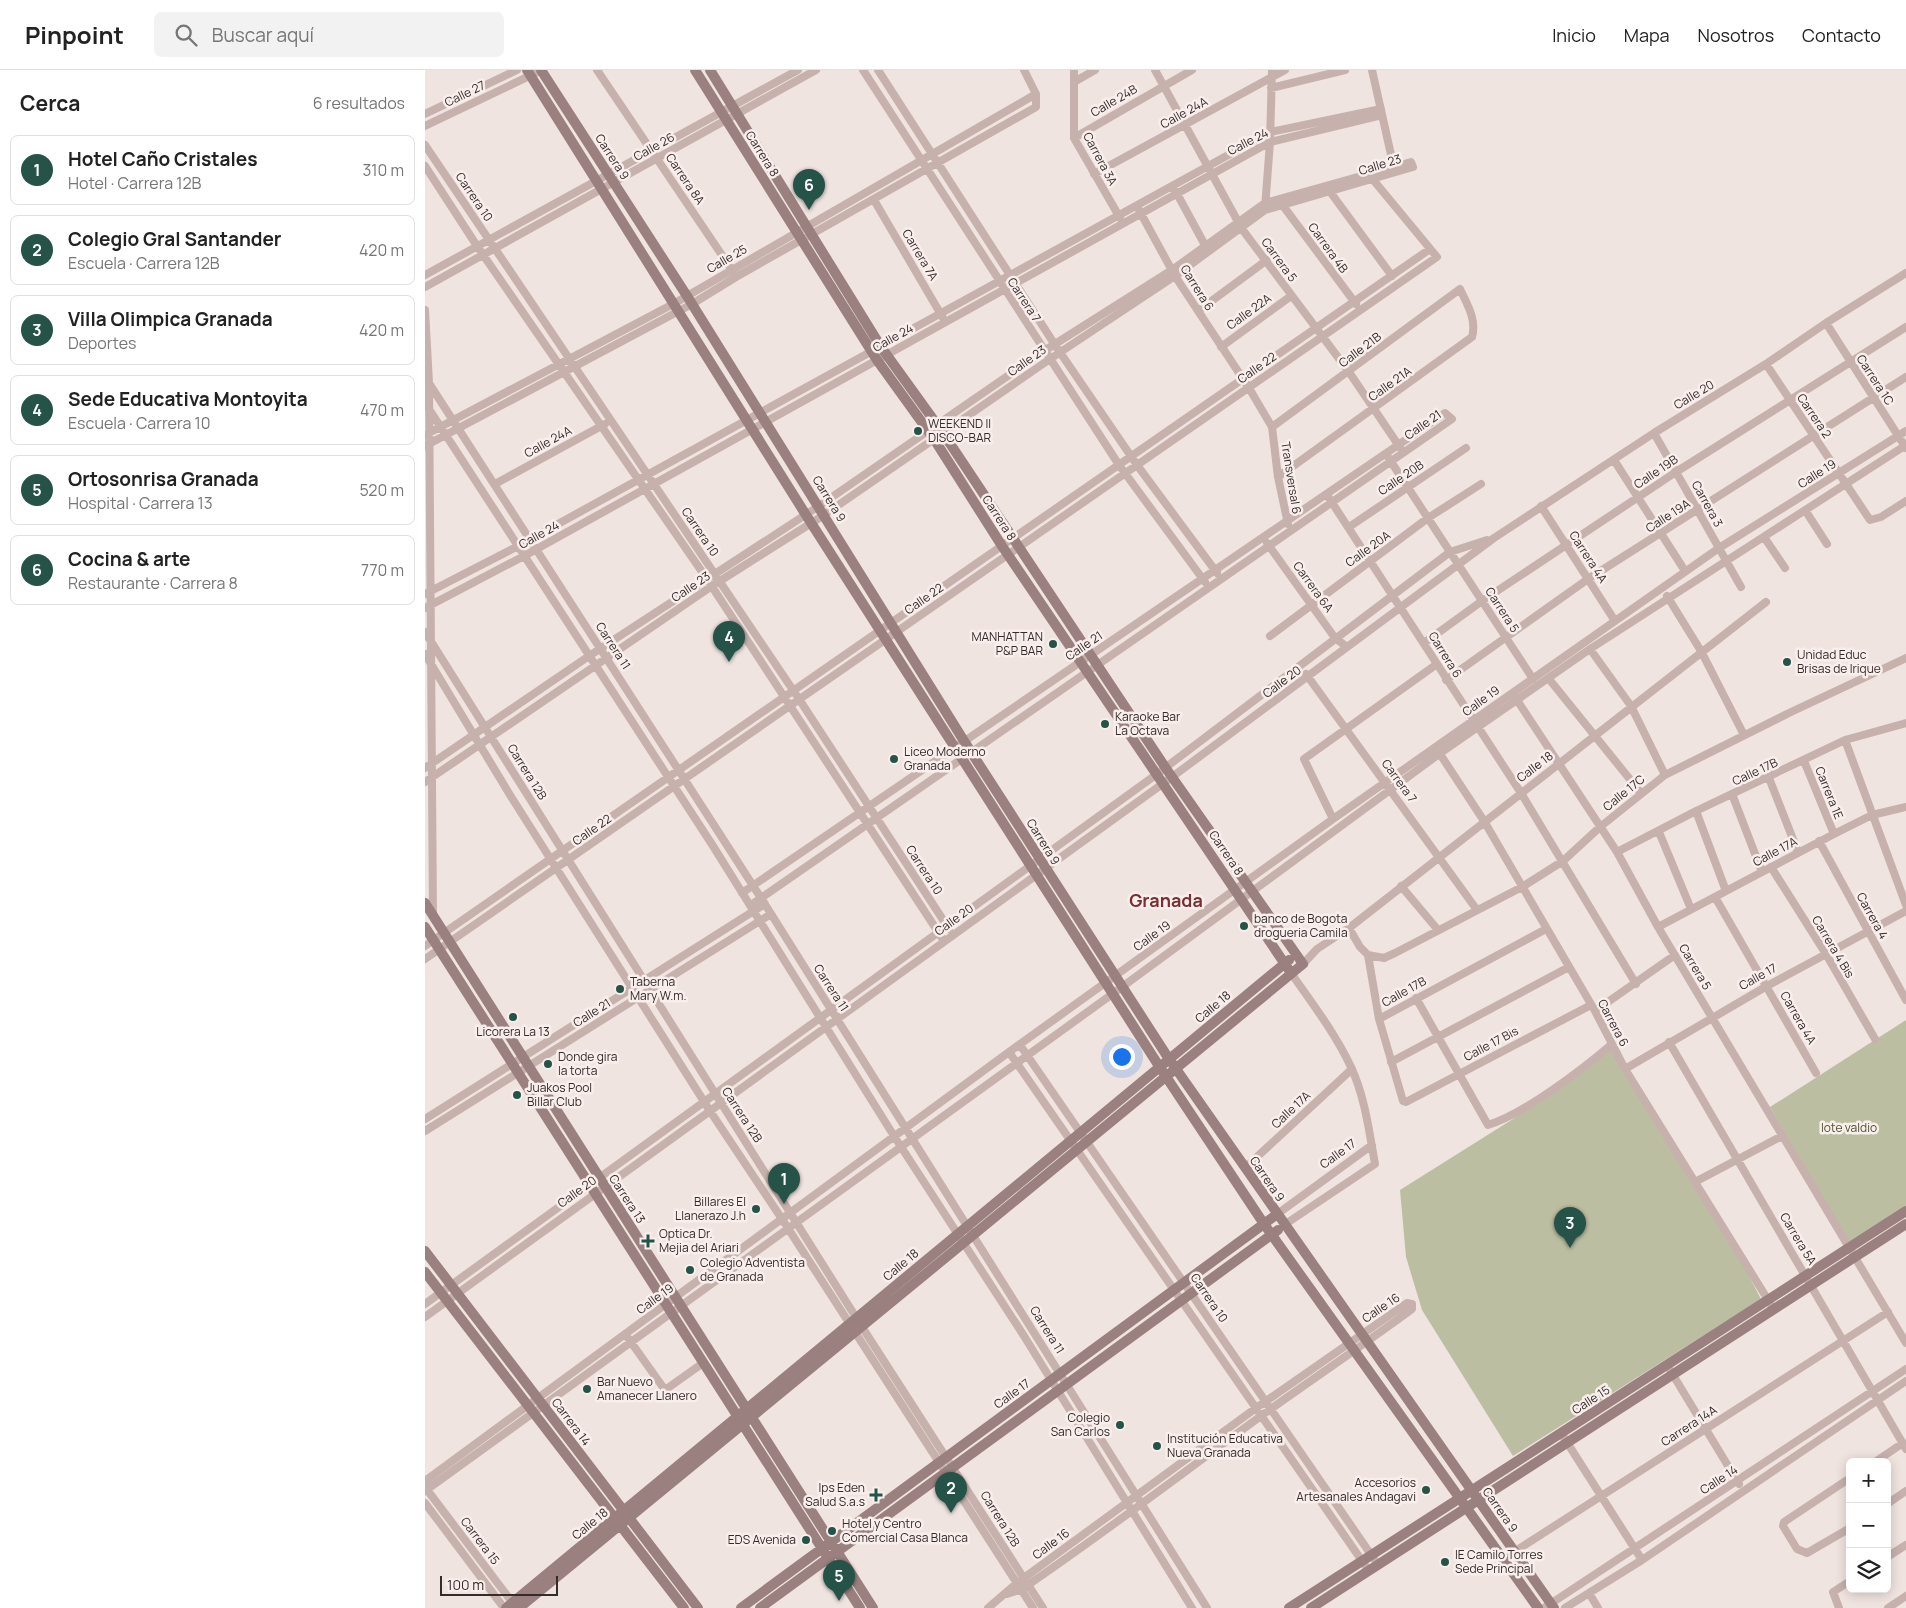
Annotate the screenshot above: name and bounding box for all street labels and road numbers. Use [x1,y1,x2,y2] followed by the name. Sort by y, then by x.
[442,76,488,111] street label: Calle 27
[1087,80,1140,121] street label: Calle 24B
[1157,92,1211,133] street label: Calle 24A
[1224,124,1271,159] street label: Calle 24
[630,128,677,165] street label: Calle 26
[742,128,783,180] street label: Carrera 8
[1079,129,1122,189] street label: Carrera 3A
[591,131,634,183] street label: Carrera 9
[662,150,709,208] street label: Carrera 8A
[1356,150,1403,179] street label: Calle 23
[452,169,497,225] street label: Carrera 10
[1304,219,1352,276] street label: Carrera 4B
[898,226,943,284] street label: Carrera 7A
[1258,234,1301,285] street label: Carrera 5
[703,240,750,277] street label: Calle 25
[1177,261,1218,314] street label: Carrera 6
[1004,274,1045,325] street label: Carrera 7
[1223,289,1275,334] street label: Calle 22A
[869,319,916,356] street label: Calle 24
[1335,328,1384,371] street label: Calle 21B
[1004,341,1050,380] street label: Calle 23
[1234,348,1280,387] street label: Calle 22
[1853,351,1898,409] street label: Carrera 1C
[1365,362,1415,405] street label: Calle 21A
[1670,376,1717,413] street label: Calle 20
[1793,390,1836,442] street label: Carrera 2
[1401,406,1445,444] street label: Calle 21
[521,421,575,462] street label: Calle 24A
[1277,441,1306,515] street label: Transversal 6
[1630,451,1681,493] street label: Calle 19B
[1794,455,1839,492] street label: Calle 19
[1374,456,1427,499] street label: Calle 20B
[809,472,850,525] street label: Carrera 9
[1688,478,1727,530] street label: Carrera 3
[978,492,1020,544] street label: Carrera 8
[1642,495,1694,536] street label: Calle 19A
[678,504,723,560] street label: Carrera 10
[515,516,562,553] street label: Calle 24
[1342,526,1394,571] street label: Calle 20A
[1565,527,1612,586] street label: Carrera 4A
[1289,558,1338,616] street label: Carrera 6A
[668,567,714,606] street label: Calle 23
[901,579,947,618] street label: Calle 22
[1481,584,1523,636] street label: Carrera 5
[592,619,635,673] street label: Carrera 11
[1062,627,1106,664] street label: Calle 21
[1425,628,1466,681] street label: Carrera 6
[1259,661,1305,702] street label: Calle 20
[1459,681,1503,720] street label: Calle 19
[504,741,551,803] street label: Carrera 12B
[1513,747,1557,786] street label: Calle 18
[1729,754,1780,789] street label: Calle 17B
[1378,755,1421,806] street label: Carrera 7
[1811,764,1848,822] street label: Carrera 1E
[1599,770,1649,815] street label: Calle 17C
[569,810,615,849] street label: Calle 22
[1023,815,1064,868] street label: Carrera 9
[1205,827,1248,879] street label: Carrera 8
[1750,833,1800,870] street label: Calle 17A
[902,842,947,898] street label: Carrera 10
[1853,889,1892,942] street label: Carrera 4
[931,900,977,940] street label: Calle 20
[1808,912,1859,981] street label: Carrera 4 Bis
[1130,916,1174,955] street label: Calle 19
[1675,941,1716,993] street label: Carrera 5
[1736,959,1780,994] street label: Calle 17
[810,961,853,1015] street label: Carrera 11
[1378,972,1429,1011] street label: Calle 17B
[1191,987,1234,1027] street label: Calle 18
[1776,988,1821,1048] street label: Carrera 4A
[570,994,614,1031] street label: Calle 21
[1594,996,1633,1049] street label: Carrera 6
[1460,1022,1521,1065] street label: Calle 17 Bis
[718,1084,767,1146] street label: Carrera 12B
[1267,1087,1314,1132] street label: Calle 17A
[1316,1135,1359,1173] street label: Calle 17
[1246,1153,1289,1205] street label: Carrera 9
[605,1171,650,1227] street label: Carrera 13
[554,1172,600,1212] street label: Calle 20
[1776,1209,1821,1269] street label: Carrera 5A
[879,1245,922,1285] street label: Calle 18
[1187,1270,1232,1326] street label: Carrera 10
[633,1279,677,1318] street label: Calle 19
[1358,1289,1403,1326] street label: Calle 16
[1026,1303,1069,1357] street label: Carrera 11
[990,1375,1033,1413] street label: Calle 17
[1569,1381,1613,1418] street label: Calle 15
[548,1394,595,1449] street label: Carrera 14
[1657,1401,1720,1450] street label: Carrera 14A
[1696,1461,1741,1498] street label: Calle 14
[1479,1484,1522,1536] street label: Carrera 9
[977,1488,1024,1550] street label: Carrera 12B
[568,1504,611,1543] street label: Calle 18
[457,1513,504,1568] street label: Carrera 15
[1029,1524,1073,1563] street label: Calle 16

